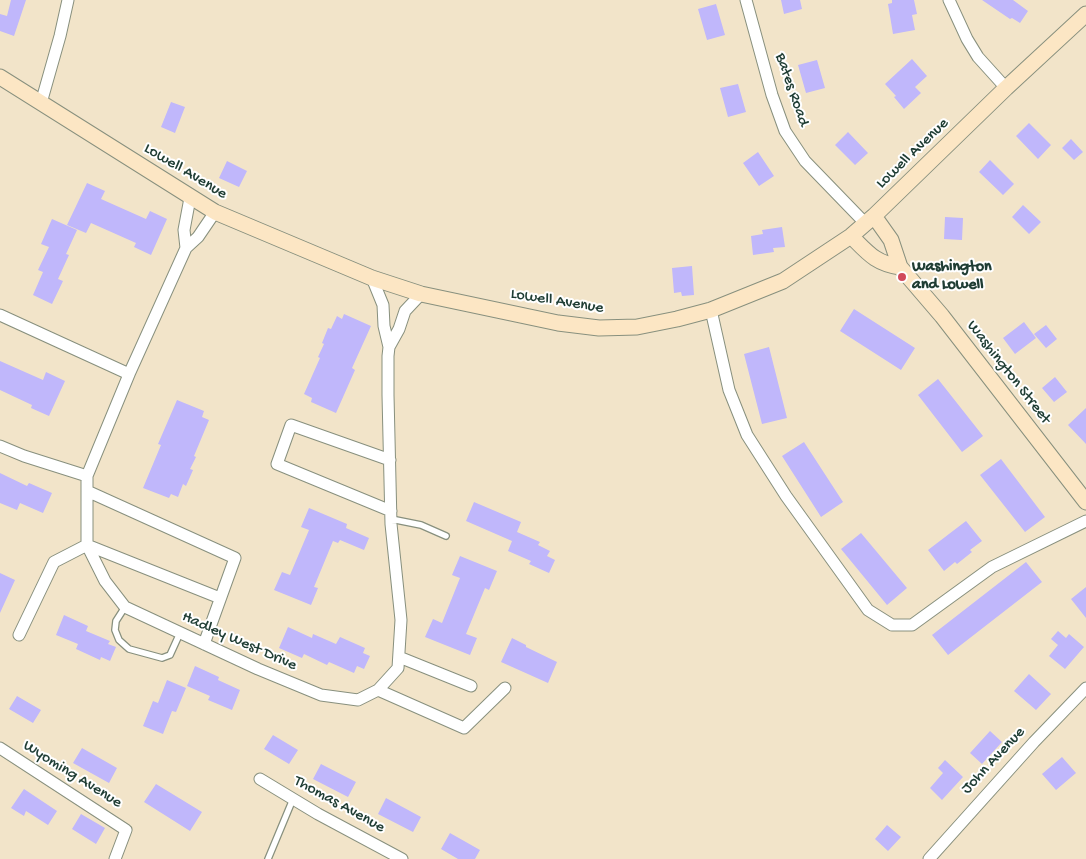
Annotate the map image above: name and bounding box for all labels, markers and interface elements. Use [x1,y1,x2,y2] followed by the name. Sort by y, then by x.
[769,51,813,129] street label: Bates Road
[873,115,953,193] street label: Lowell Avenue
[140,140,230,204] street label: Lowell Avenue
[912,258,992,296] place label: Washington and Lowell
[896,271,908,283] marker: Washington and Lowell
[509,285,605,319] street label: Lowell Avenue
[962,317,1054,429] street label: Washington Street
[179,608,299,676] street label: Hadley West Drive
[958,723,1030,799] street label: John Avenue
[19,737,125,813] street label: Wyoming Avenue
[290,772,388,838] street label: Thomas Avenue

